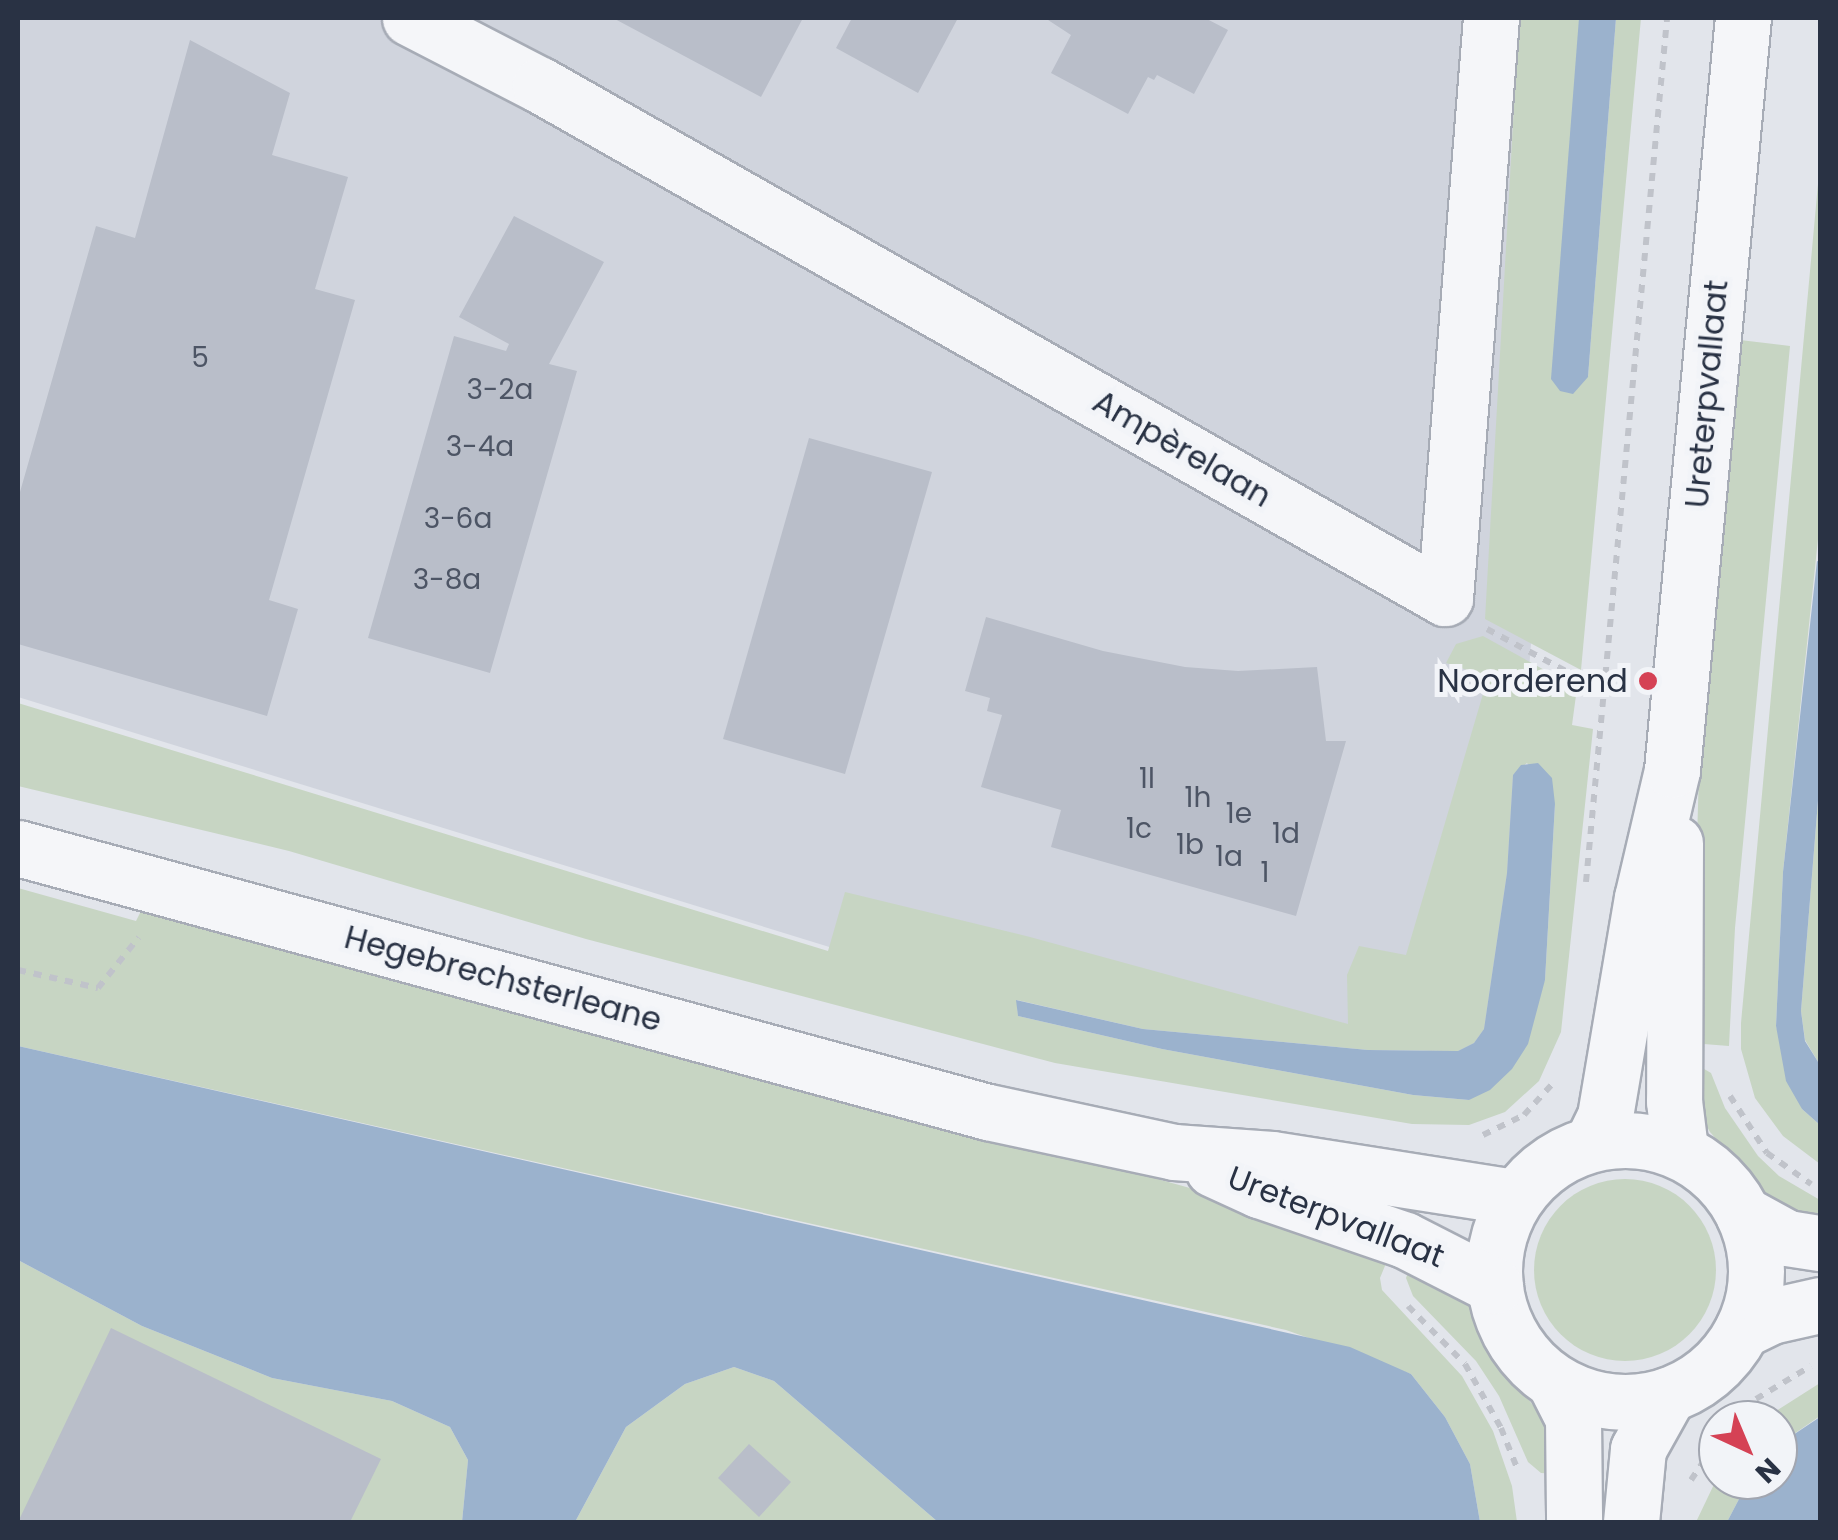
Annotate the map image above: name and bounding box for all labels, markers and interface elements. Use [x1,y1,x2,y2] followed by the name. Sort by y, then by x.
[1678,278,1736,510] street label: Ureterpvallaat
[191,341,209,375] house number: 5
[467,373,533,407] house number: 3-2a
[1086,383,1278,515] street label: Ampèrelaan
[446,430,514,464] house number: 3-4a
[424,502,492,536] house number: 3-6a
[413,563,481,597] house number: 3-8a
[1437,662,1628,700] place label: Noorderend
[1637,670,1659,692] marker: Noorderend
[1139,762,1155,796] house number: 1l
[1185,781,1211,815] house number: 1h
[1226,797,1252,831] house number: 1e
[1126,812,1152,846] house number: 1c
[1272,817,1300,851] house number: 1d
[1176,828,1204,862] house number: 1b
[1215,840,1243,874] house number: 1a
[1261,856,1269,890] house number: 1
[340,918,666,1040] street label: Hegebrechsterleane
[1222,1158,1450,1276] street label: Ureterpvallaat
[1698,1400,1798,1500] north arrow
[1747,1449,1789,1492] text: N

